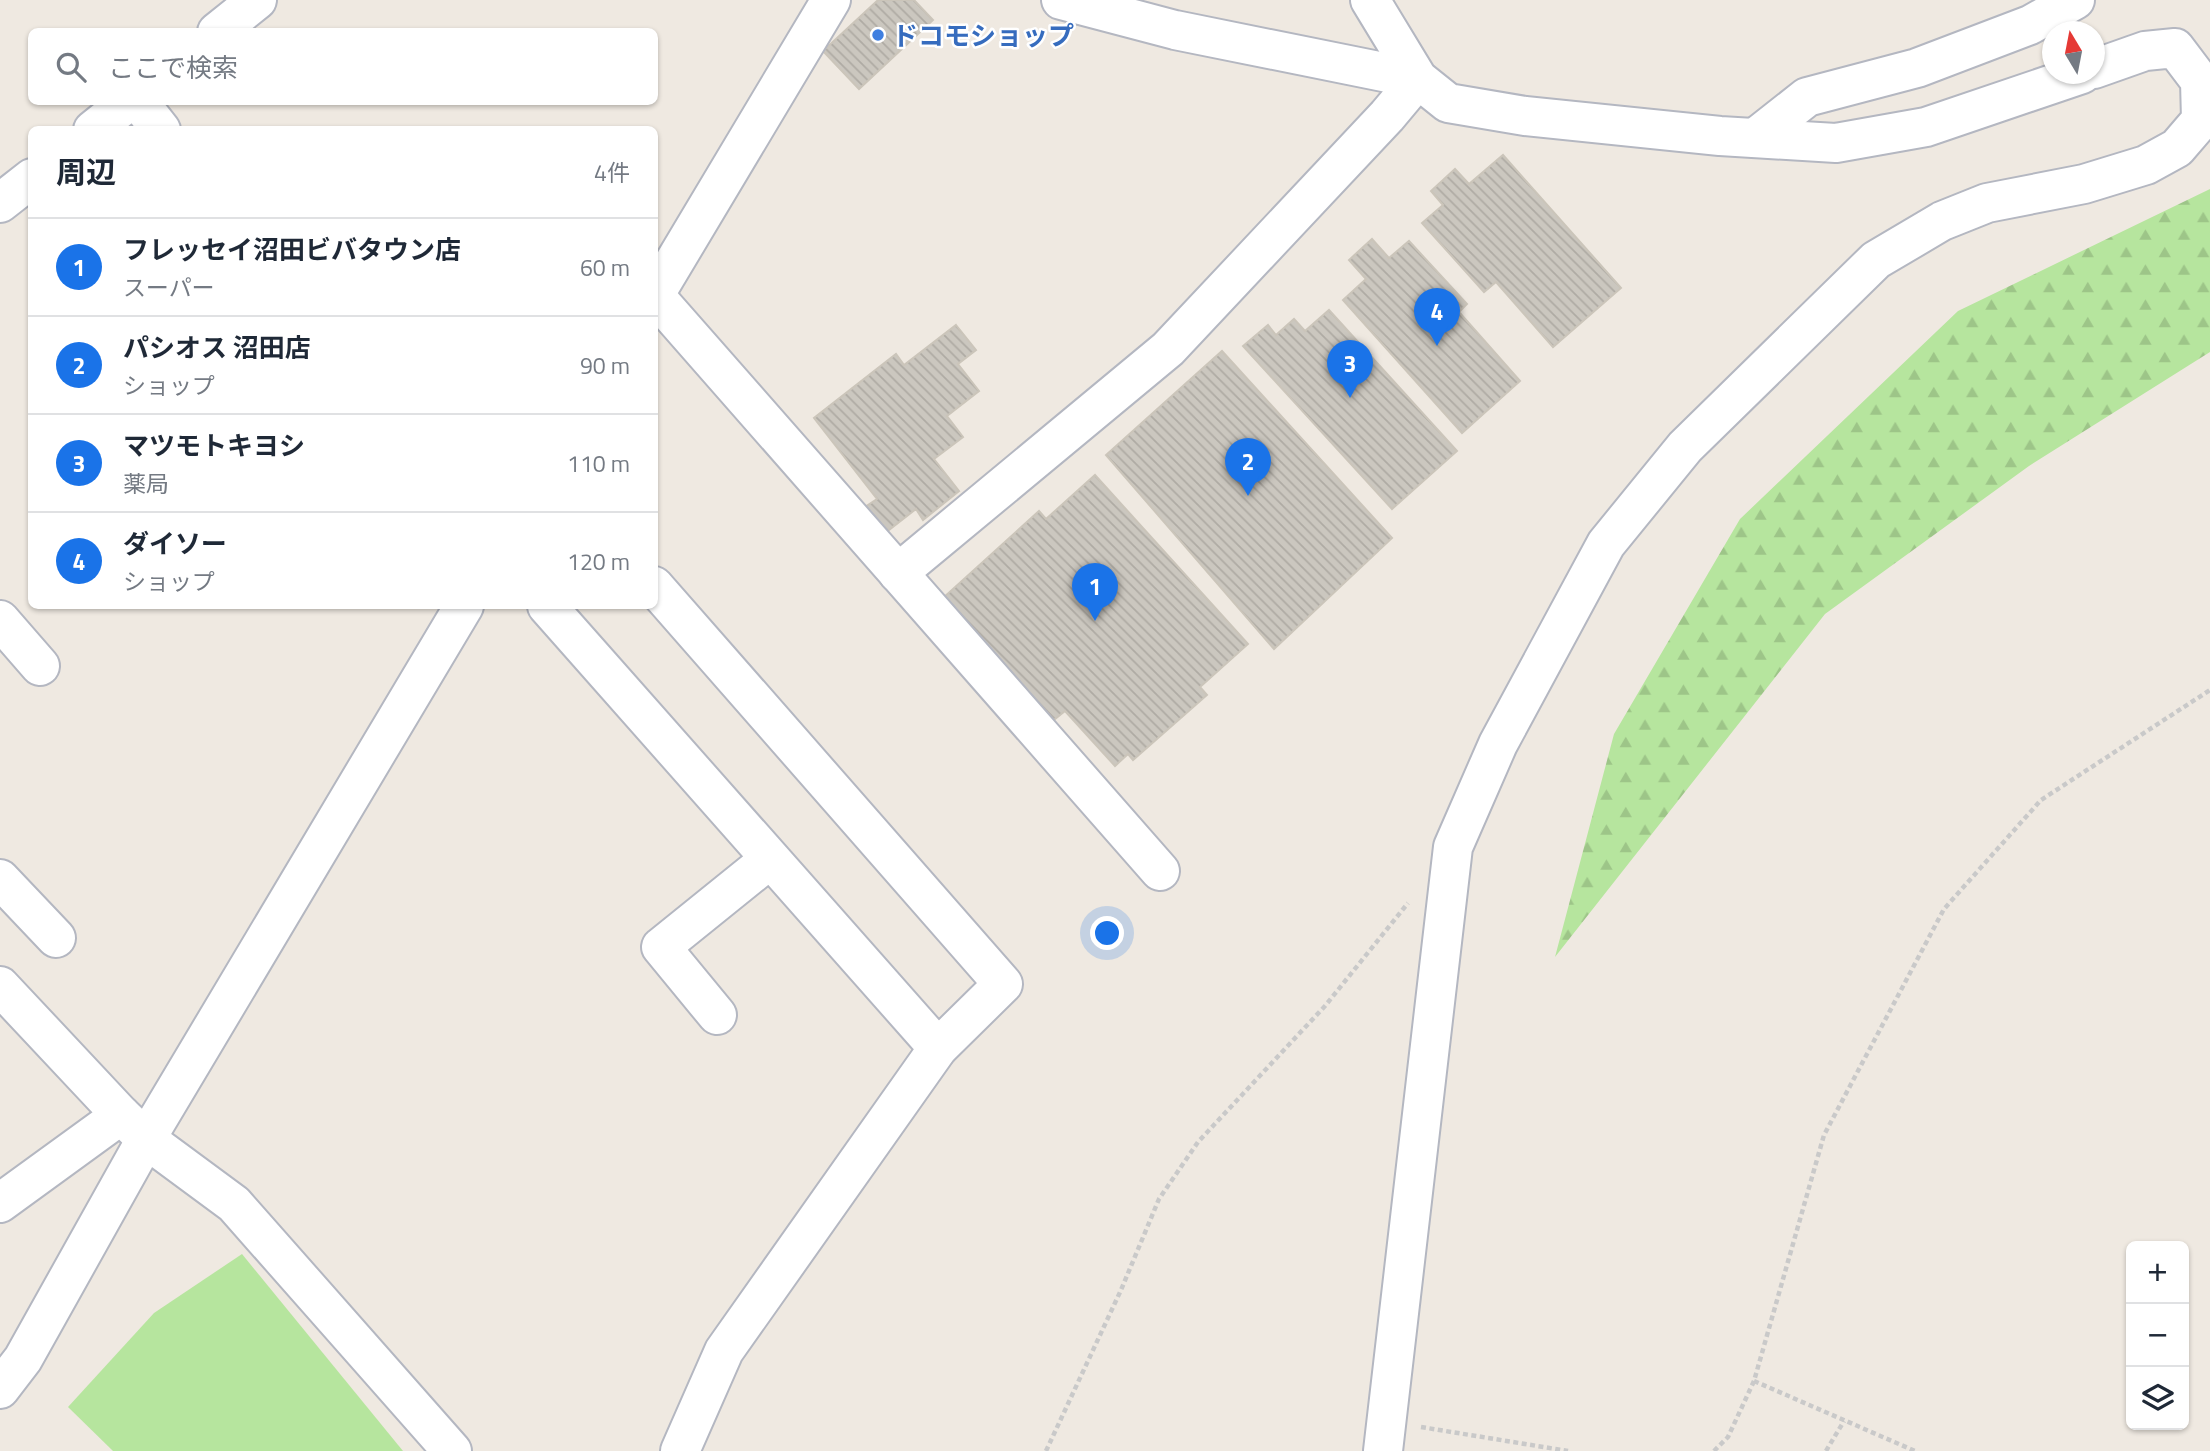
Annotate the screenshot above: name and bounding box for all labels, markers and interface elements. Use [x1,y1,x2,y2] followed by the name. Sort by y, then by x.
[892,16,1074,55] place label: ドコモショップ
[2042,21,2105,84] north arrow
[870,27,886,43] marker: ドコモショップ
[28,28,658,105] search box
[52,48,90,86] icon: search
[108,48,238,87] text: ここで検索
[56,149,116,195] text: 周辺
[594,155,630,190] text: 4件
[123,230,461,269] text: フレッセイ沼田ビバタウン店
[73,250,85,285] text: 1
[580,250,630,285] text: 60 m
[123,270,215,305] text: スーパー
[1414,288,1460,346] pin: 4
[123,328,311,367] text: パシオス 沼田店
[1327,340,1373,398] pin: 3
[73,348,85,383] text: 2
[580,348,630,383] text: 90 m
[123,368,215,403] text: ショップ
[123,426,305,465] text: マツモトキヨシ
[1225,438,1271,496] pin: 2
[73,446,85,481] text: 3
[567,446,630,481] text: 110 m
[123,466,169,501] text: 薬局
[123,524,227,563] text: ダイソー
[73,544,85,579] text: 4
[567,544,630,579] text: 120 m
[1072,563,1118,621] pin: 1
[123,564,215,599] text: ショップ
[1090,916,1124,950] your location
[2126,1241,2189,1430] map controls
[2126,1241,2189,1304] button: +
[2126,1304,2189,1367] button: −
[2126,1367,2189,1430] button: layers

